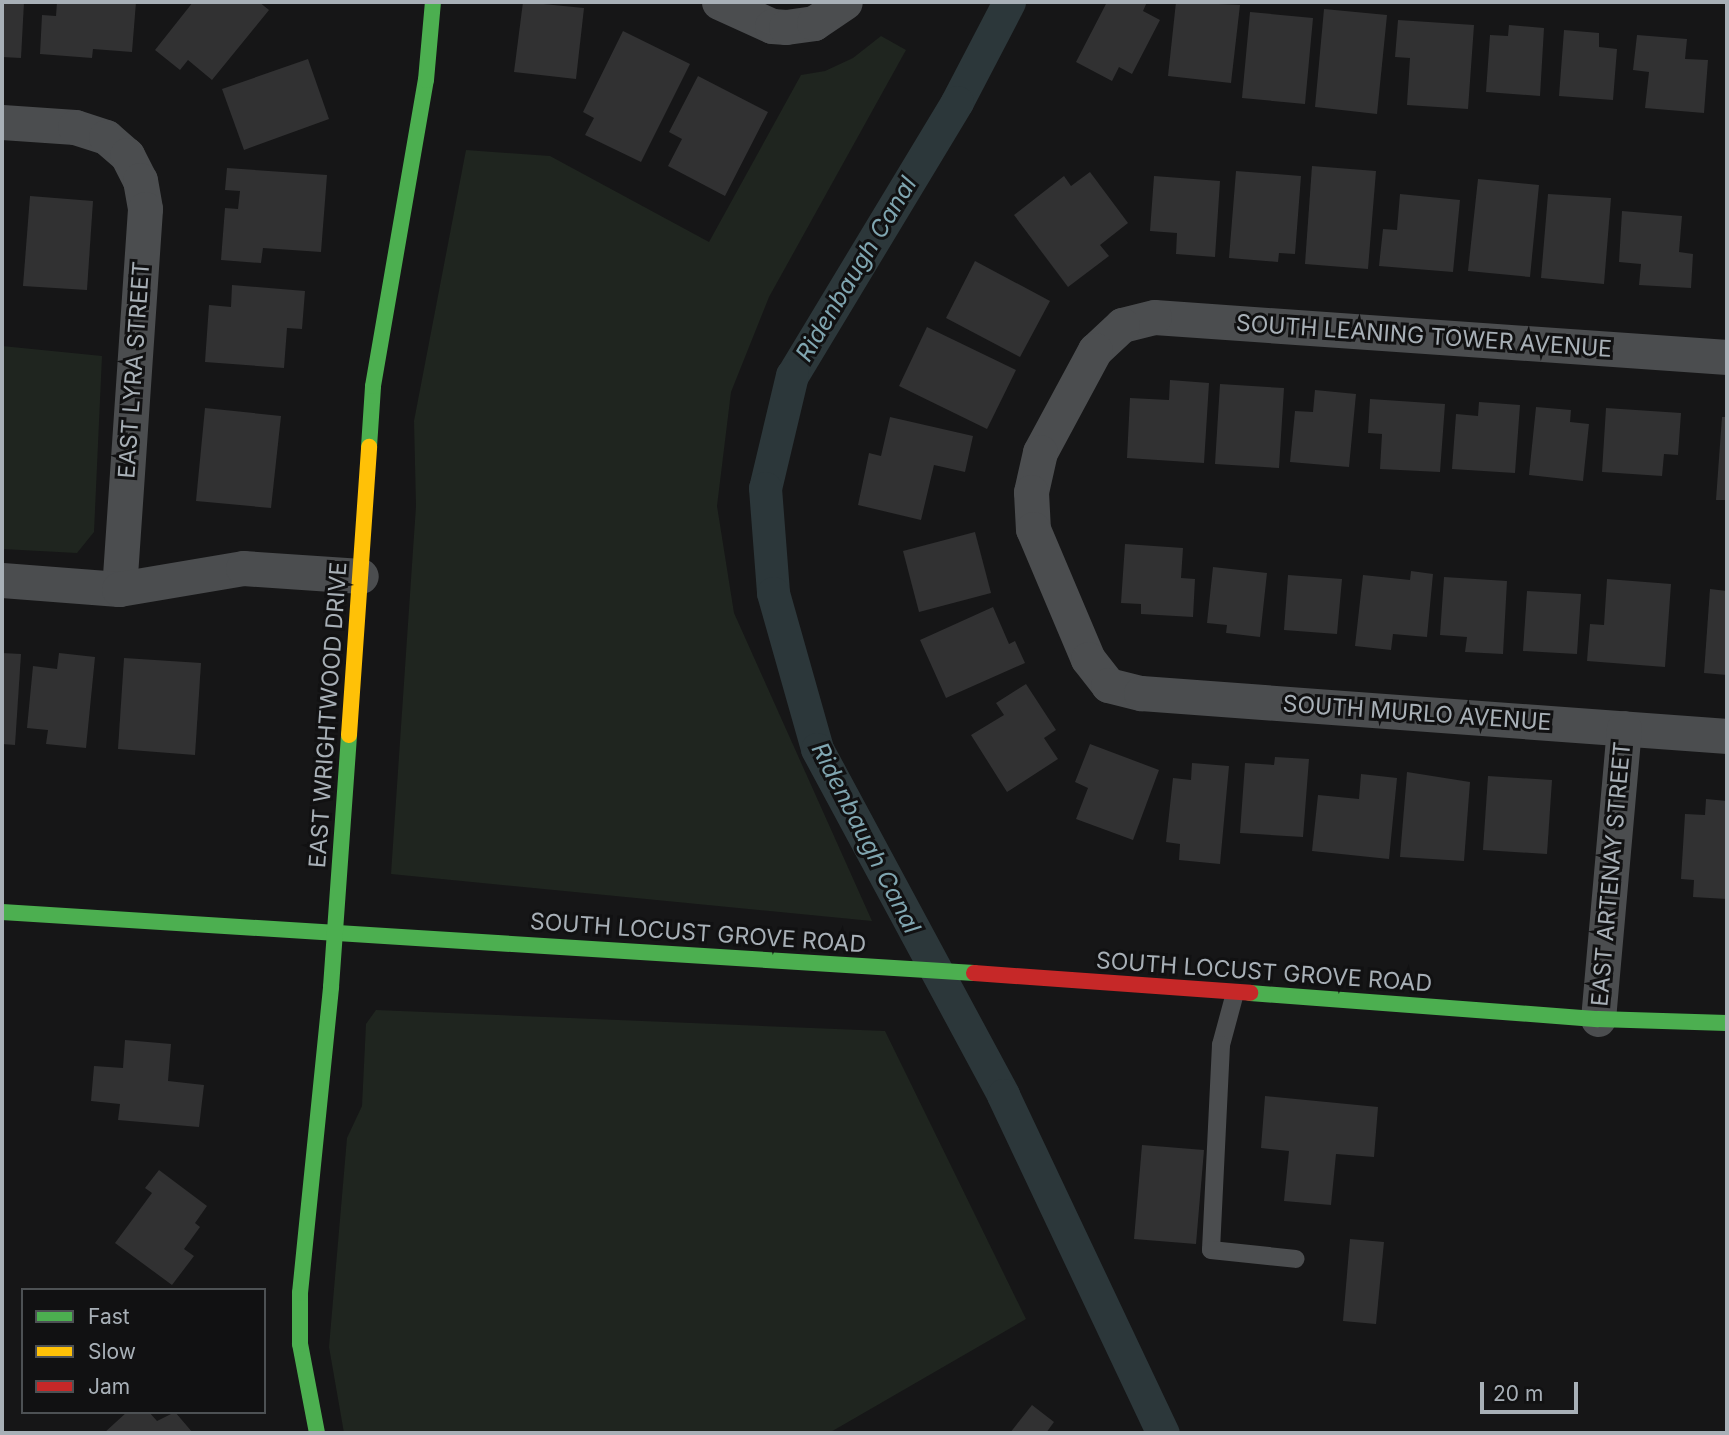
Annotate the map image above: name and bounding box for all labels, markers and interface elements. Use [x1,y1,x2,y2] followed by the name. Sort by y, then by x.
[790,171,922,367] water label: Ridenbaugh Canal
[113,260,155,480] street label: EAST LYRA STREET
[1235,309,1613,363] street label: SOUTH LEANING TOWER AVENUE
[304,561,352,869] street label: EAST WRIGHTWOOD DRIVE
[1282,690,1552,736] street label: SOUTH MURLO AVENUE
[805,738,927,938] water label: Ridenbaugh Canal
[1586,741,1636,1007] street label: EAST ARTENAY STREET
[529,907,867,959] street label: SOUTH LOCUST GROVE ROAD
[1095,946,1433,998] street label: SOUTH LOCUST GROVE ROAD
[21,1288,266,1414] legend
[88,1304,130,1329] text: Fast
[88,1339,136,1364] text: Slow
[1484,1368,1582,1412] scale bar
[88,1374,130,1399] text: Jam
[1493,1381,1543,1406] text: 20 m

